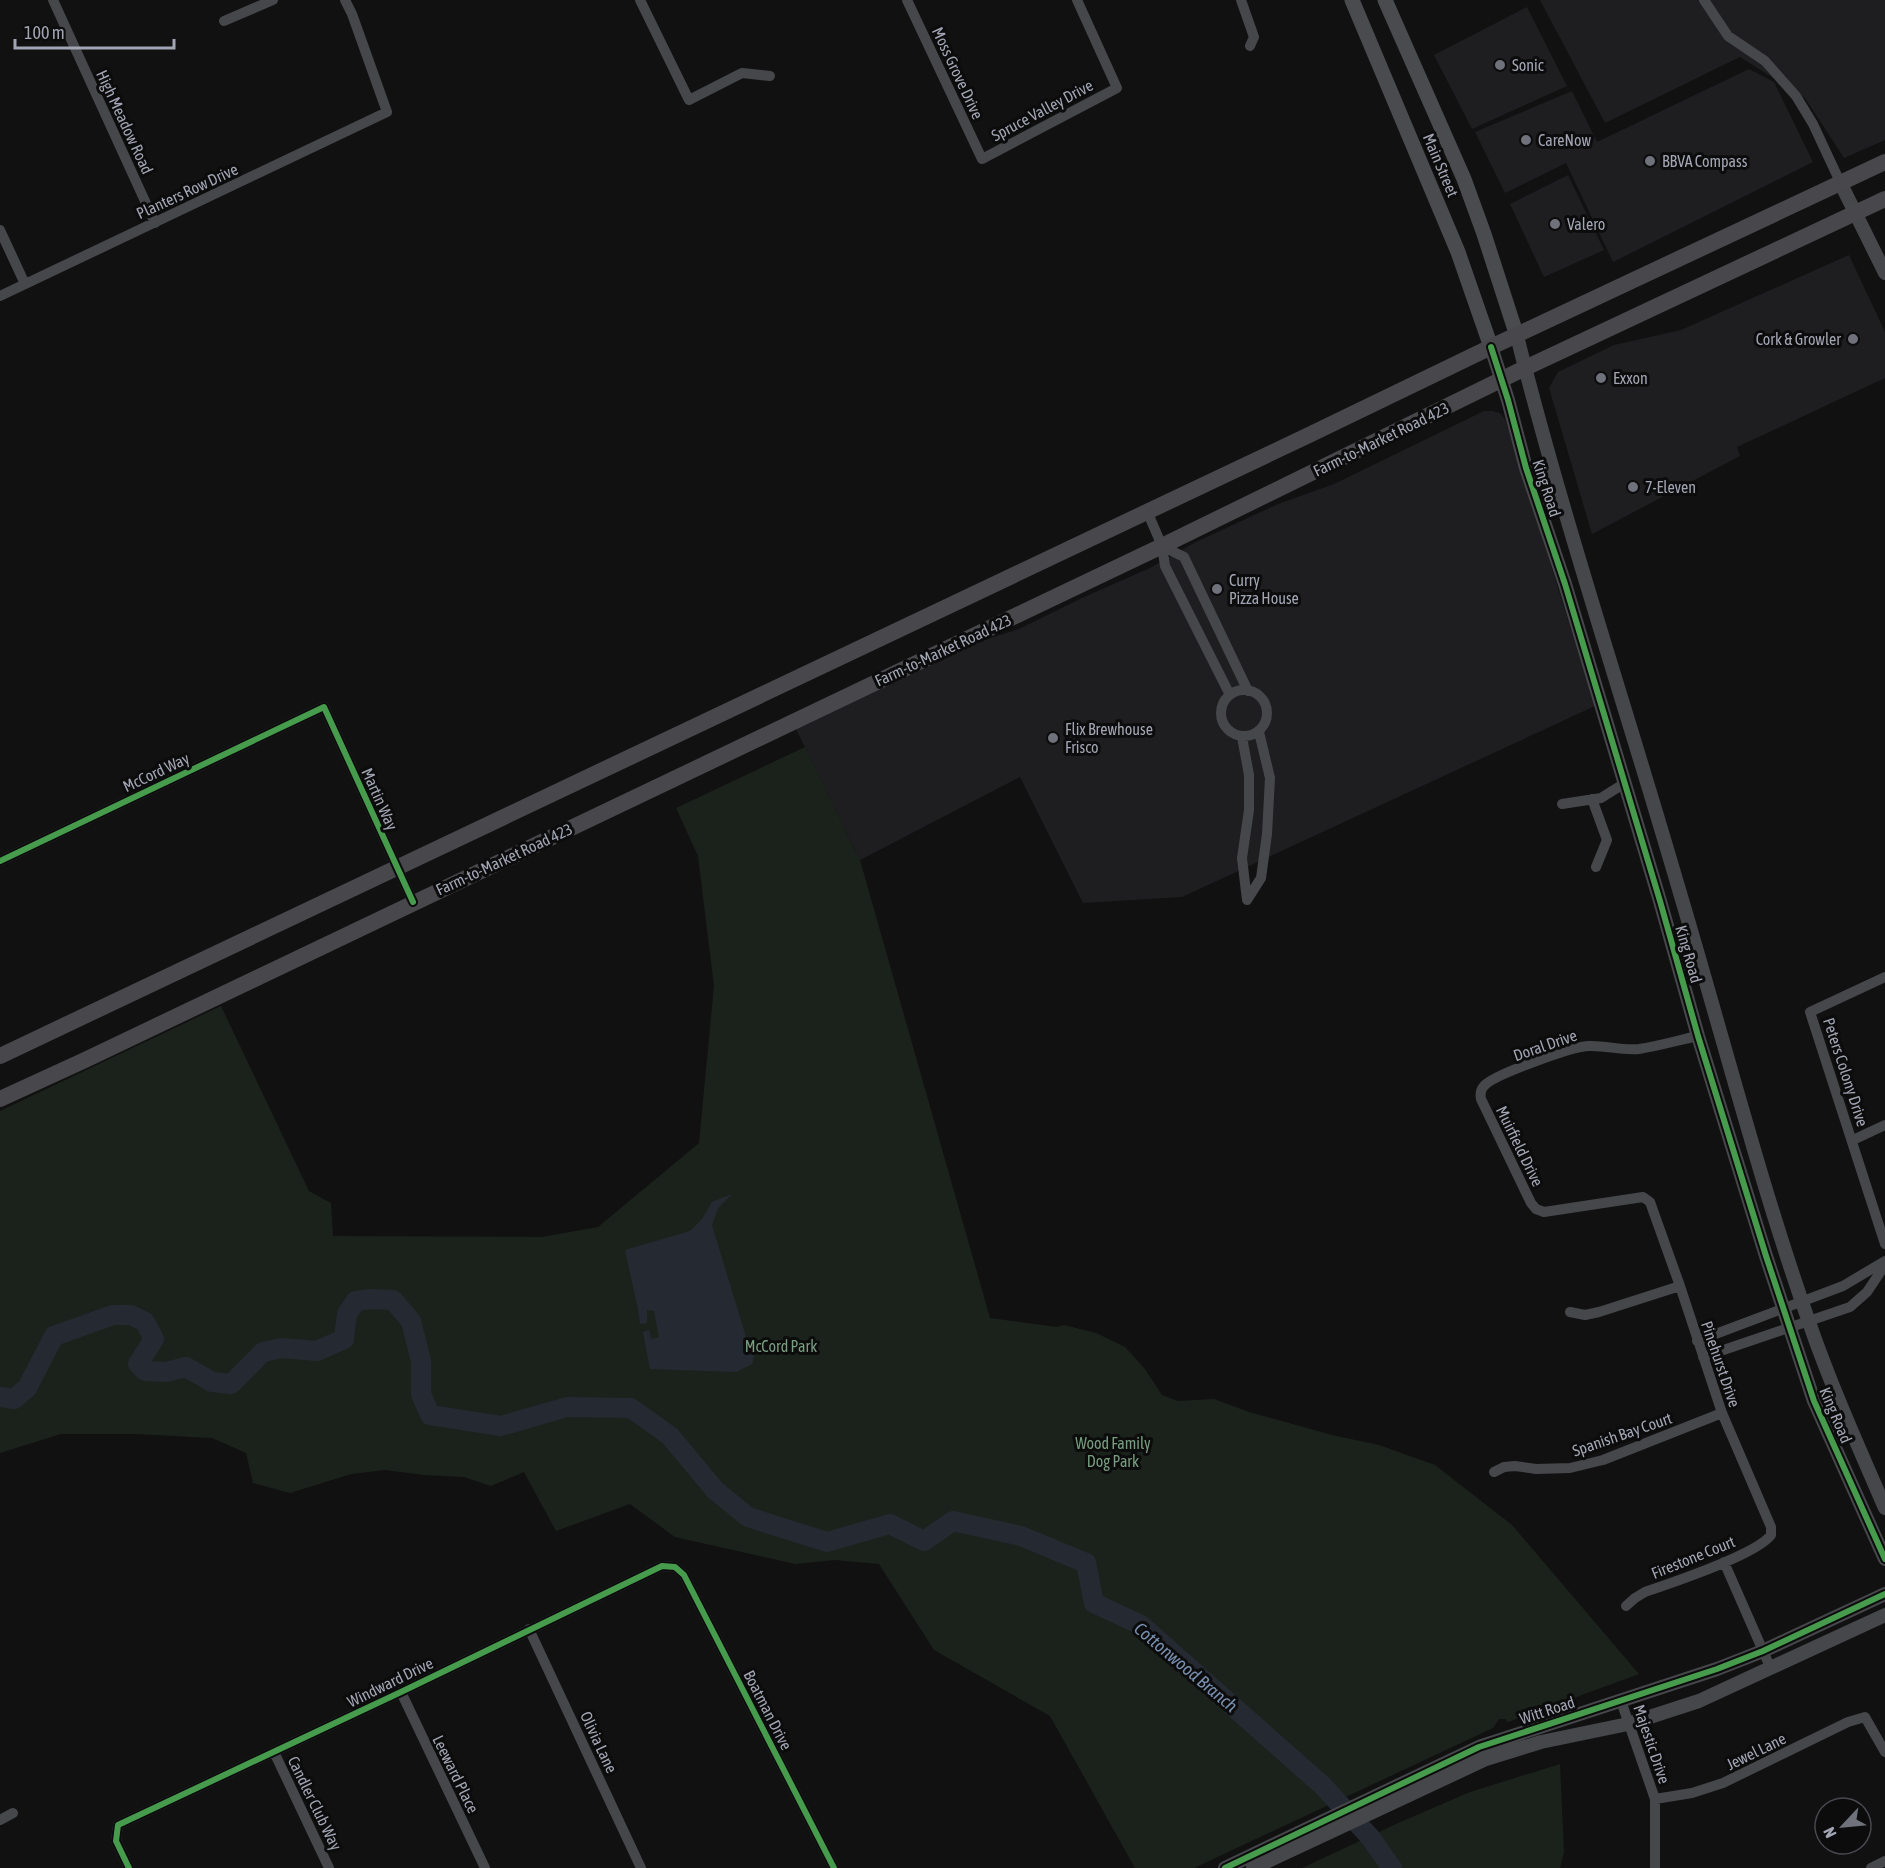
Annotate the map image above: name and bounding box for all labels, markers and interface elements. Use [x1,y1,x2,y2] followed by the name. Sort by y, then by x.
[15,12,174,50] scale bar
[24,22,65,43] text: 100 m
[929,24,987,122] street label: Moss Grove Drive
[1512,56,1544,74] place label: Sonic
[1493,58,1507,72] marker: Sonic
[92,67,157,177] street label: High Meadow Road
[988,76,1096,145] street label: Spruce Valley Drive
[1420,131,1463,200] street label: Main Street
[1538,131,1591,149] place label: CareNow
[1519,133,1533,147] marker: CareNow
[1662,152,1748,171] place label: BBVA Compass
[1643,154,1657,168] marker: BBVA Compass
[133,160,241,222] street label: Planters Row Drive
[1567,215,1605,233] place label: Valero
[1548,217,1562,231] marker: Valero
[1756,330,1841,348] place label: Cork & Growler
[1846,332,1860,346] marker: Cork & Growler
[1613,369,1648,387] place label: Exxon
[1594,371,1608,385] marker: Exxon
[1310,398,1452,480] street label: Farm-to-Market Road 423
[1528,457,1565,519] street label: King Road
[1645,478,1696,496] place label: 7-Eleven
[1626,480,1640,494] marker: 7-Eleven
[1229,571,1299,607] place label: Curry Pizza House
[1210,582,1224,596] marker: Curry Pizza House
[872,610,1014,690] street label: Farm-to-Market Road 423
[1065,720,1153,756] place label: Flix Brewhouse Frisco
[1046,731,1060,745] marker: Flix Brewhouse Frisco
[120,749,193,796] street label: McCord Way
[357,765,402,834] street label: Martin Way
[433,819,575,899] street label: Farm-to-Market Road 423
[1671,923,1706,985] street label: King Road
[1819,1015,1872,1129] street label: Peters Colony Drive
[1511,1026,1579,1064] street label: Doral Drive
[1493,1103,1547,1189] street label: Muirfield Drive
[1698,1319,1744,1409] street label: Pinehurst Drive
[745,1337,817,1355] park label: McCord Park
[1815,1384,1856,1446] street label: King Road
[1570,1408,1675,1460] street label: Spanish Bay Court
[1075,1434,1151,1471] park label: Wood Family Dog Park
[1649,1532,1738,1582] street label: Firestone Court
[1130,1618,1242,1716] water label: Cottonwood Branch
[344,1654,436,1710] street label: Windward Drive
[740,1667,796,1753] street label: Boatman Drive
[1517,1693,1577,1727] street label: Witt Road
[1629,1702,1674,1786] street label: Majestic Drive
[577,1708,621,1776] street label: Olivia Lane
[1723,1729,1789,1773] street label: Jewel Lane
[429,1732,483,1816] street label: Leeward Place
[284,1753,346,1854] street label: Candler Club Way
[1813,1796,1873,1856] north arrow
[1819,1824,1840,1841] text: N

